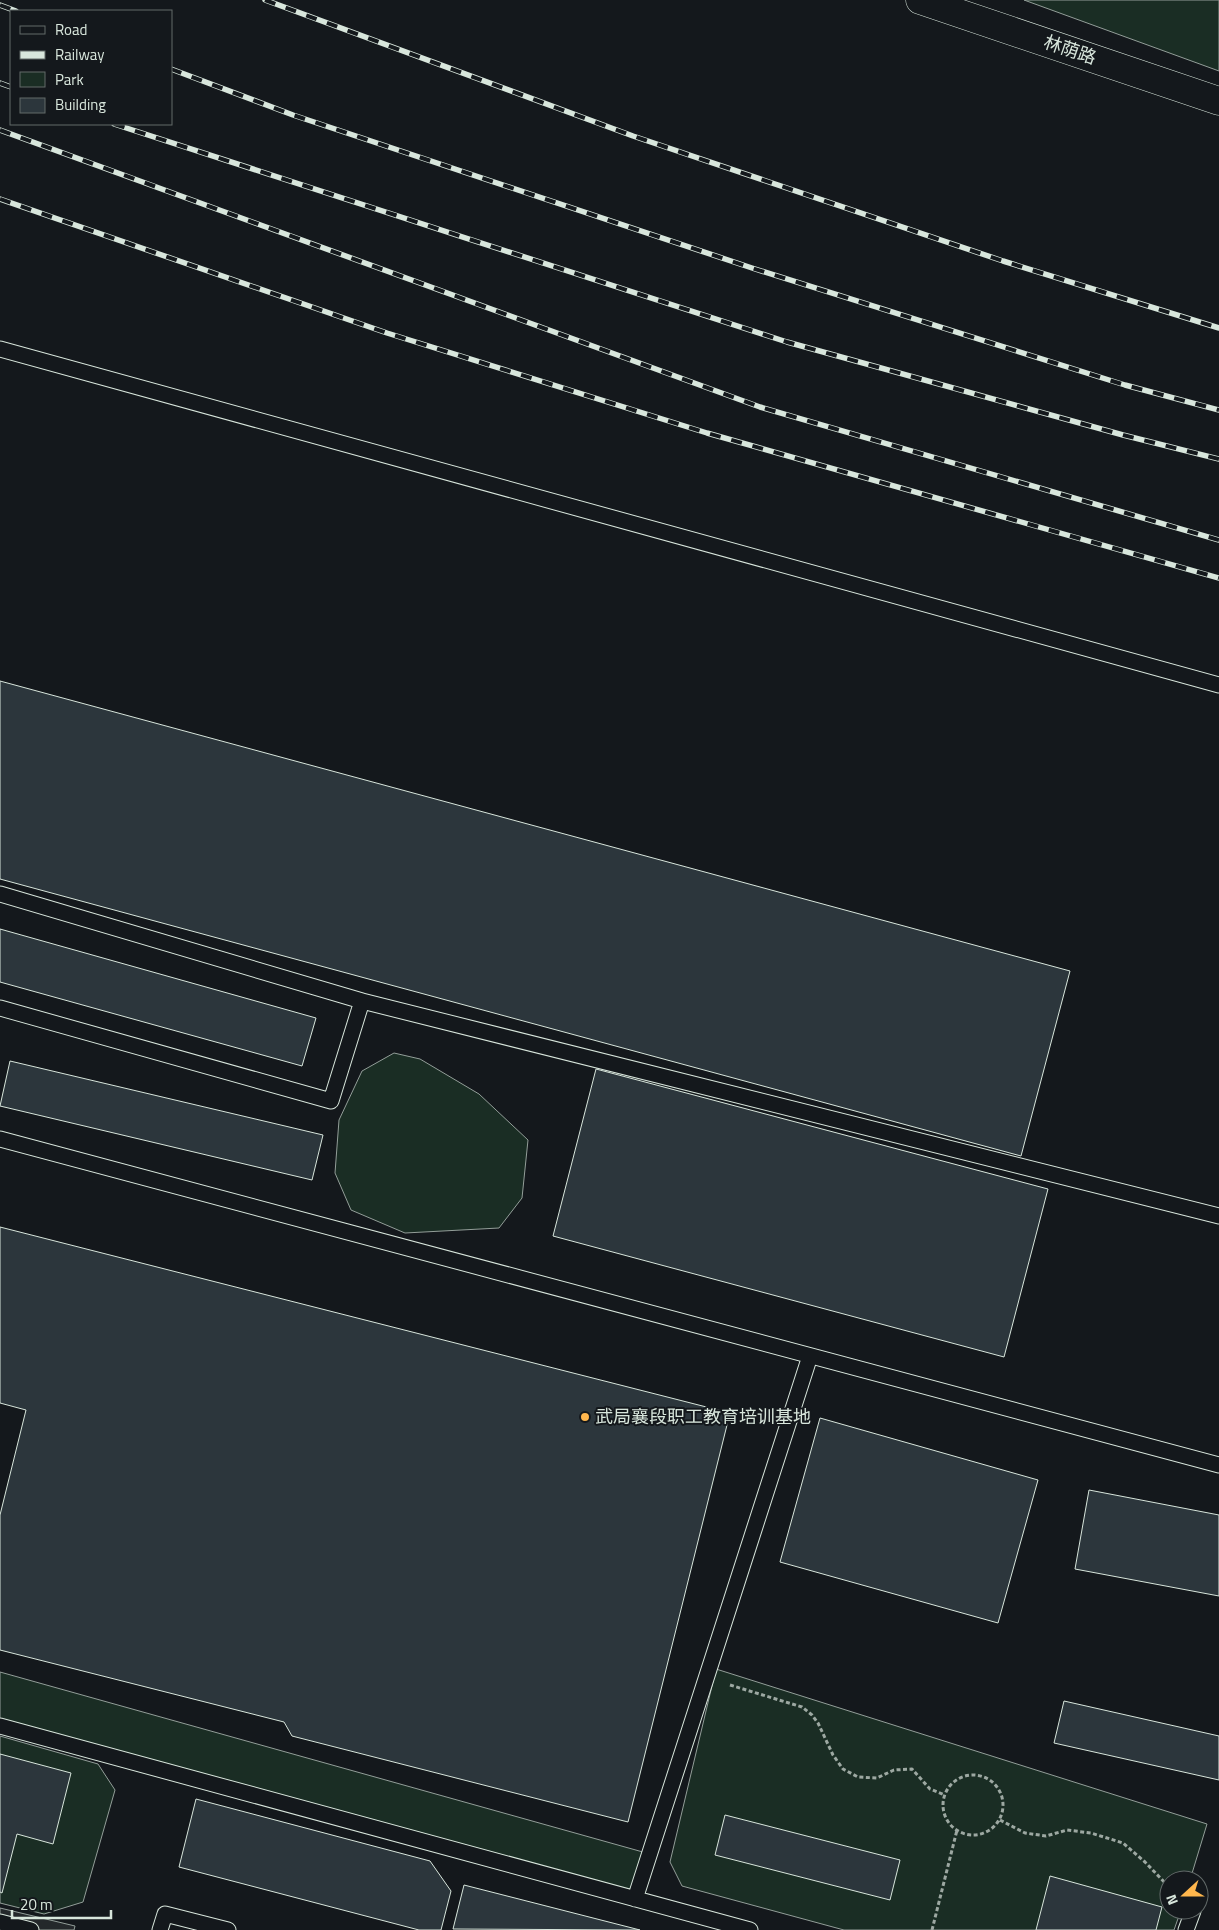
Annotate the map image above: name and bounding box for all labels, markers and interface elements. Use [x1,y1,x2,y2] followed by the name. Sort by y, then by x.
[10,10,172,125] legend
[55,18,87,41] text: Road
[1040,28,1100,71] street label: 林荫路
[55,43,105,66] text: Railway
[55,68,84,91] text: Park
[55,93,106,116] text: Building
[595,1403,811,1430] place label: 武局襄段职工教育培训基地
[579,1411,591,1423] marker: 武局襄段职工教育培训基地
[1159,1870,1209,1920] north arrow
[12,1888,111,1920] scale bar
[1160,1892,1183,1908] text: N
[20,1893,53,1916] text: 20 m

